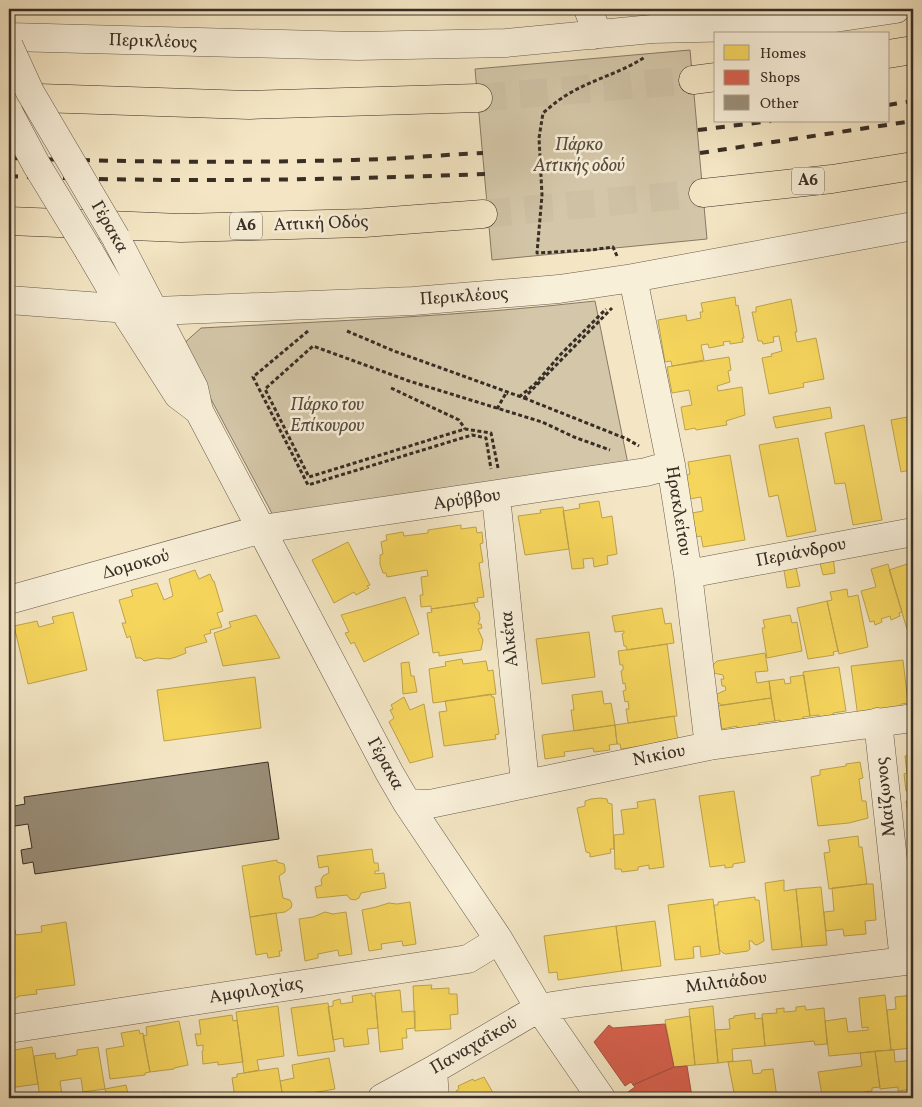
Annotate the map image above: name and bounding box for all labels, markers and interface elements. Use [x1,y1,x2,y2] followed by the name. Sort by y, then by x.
[108,28,198,56] street label: Περικλέους
[714,32,890,122] legend
[760,44,806,65] text: Homes
[760,68,800,89] text: Shops
[760,94,799,115] text: Other
[532,133,625,179] park label: Πάρκο Αττικής οδού
[792,168,824,195] road number: Α6
[84,196,134,258] street label: Γέρακα
[273,210,369,238] street label: Αττική Οδός
[230,212,262,240] road number: Α6
[419,281,509,313] street label: Περικλέους
[290,393,364,439] park label: Πάρκο του Επίκουρου
[659,464,697,558] street label: Ηρακλείτου
[432,483,502,517] street label: Αρύββου
[754,532,848,574] street label: Περιάνδρου
[99,543,173,587] street label: Δομοκού
[495,609,525,668] street label: Αλκέτα
[360,733,410,795] street label: Γέρακα
[631,739,687,773] street label: Νικίου
[869,756,903,838] street label: Μαίζωνος
[684,966,768,1000] street label: Μιλτιάδου
[207,971,305,1011] street label: Αμφιλοχίας
[426,1011,522,1081] street label: Παναχαΐκού

